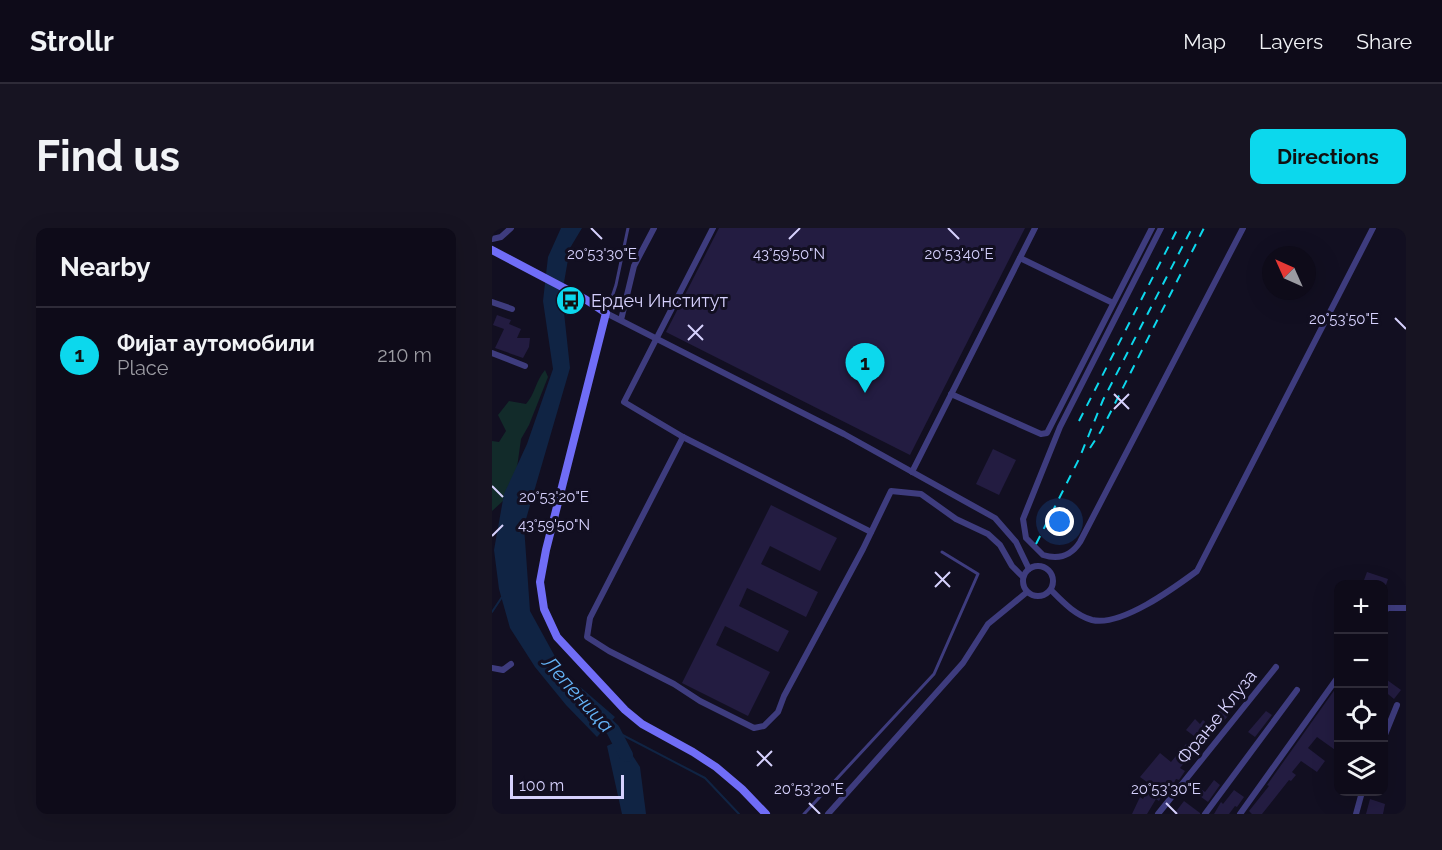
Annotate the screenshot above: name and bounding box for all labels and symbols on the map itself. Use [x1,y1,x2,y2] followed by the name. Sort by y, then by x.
[567,245,637,263] text: 20°53'30"E
[753,245,825,263] text: 43°59'50"N
[924,245,994,263] text: 20°53'40"E
[1262,246,1316,300] north arrow
[554,285,586,317] bus stop icon: Ердеч Институт
[591,290,729,311] place label: Ердеч Институт
[1309,310,1379,328] text: 20°53'50"E
[846,344,884,393] pin: 1
[519,488,589,506] text: 20°53'20"E
[1045,507,1074,536] your location
[518,516,590,534] text: 43°59'50"N
[537,650,619,737] water label: Лепеница
[1172,666,1261,768] street label: Фрање Клуза
[510,772,624,800] scale bar
[774,780,844,798] text: 20°53'20"E
[1131,780,1201,798] text: 20°53'30"E

